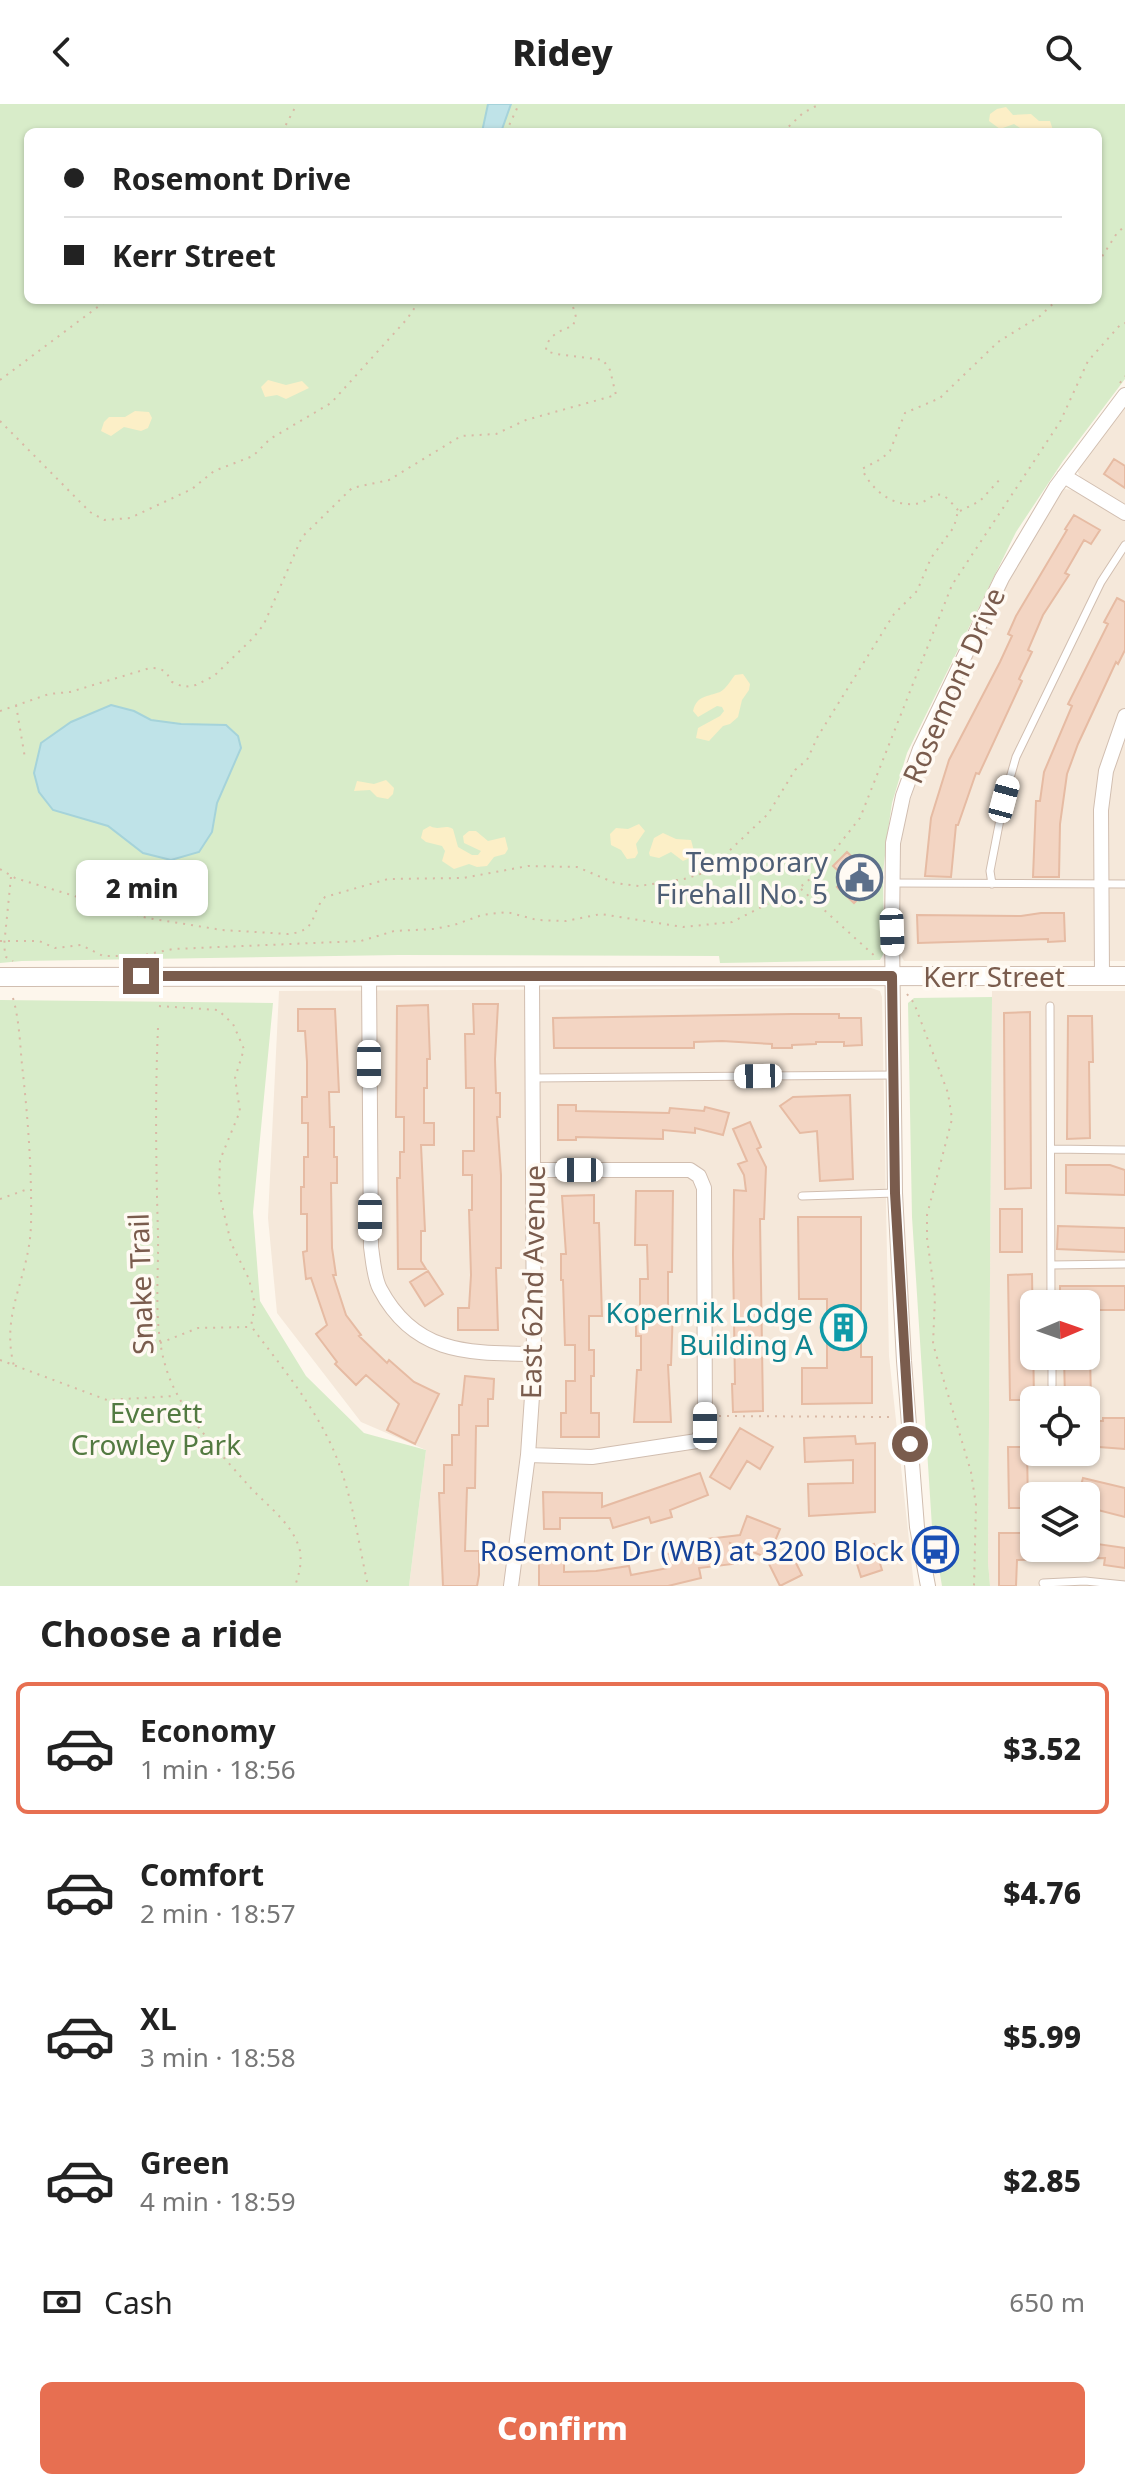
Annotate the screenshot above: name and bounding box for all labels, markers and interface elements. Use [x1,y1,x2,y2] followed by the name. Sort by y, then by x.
[512,28,613,77] text: Ridey
[40,30,84,74] icon: back
[1041,30,1085,74] icon: search
[112,158,351,199] text: Rosemont Drive
[112,235,276,276] text: Kerr Street
[893,581,1013,789] street label: Rosemont Drive
[986,773,1022,825] car
[656,842,829,912] place label: Temporary Firehall No. 5
[835,853,883,901] public building icon: Temporary Firehall No. 5
[75,860,207,916] callout: 2 min
[106,870,178,906] text: 2 min
[879,908,905,956] car
[923,957,1065,995] street label: Kerr Street
[123,958,159,994] route end
[357,1040,381,1088] car
[734,1064,782,1088] car
[555,1158,603,1182] car
[511,1165,553,1399] street label: East 62nd Avenue
[358,1193,382,1241] car
[119,1213,161,1355] street label: Snake Trail
[1020,1290,1100,1370] north arrow
[1020,1290,1100,1562] map controls
[606,1293,813,1363] place label: Kopernik Lodge Building A
[820,1304,868,1352] building icon: Kopernik Lodge Building A
[1020,1386,1100,1466] button: locate
[71,1393,241,1463] park label: Everett Crowley Park
[693,1402,717,1450] car
[892,1426,928,1462] route start
[1020,1482,1100,1562] button: layers
[911,1526,959,1574] bus stop icon: Rosemont Dr (WB) at 3200 Block
[480,1531,904,1569] place label: Rosemont Dr (WB) at 3200 Block
[40,1609,282,1658] text: Choose a ride
[140,1710,276,1751] text: Economy
[44,1712,116,1784] icon: car
[1003,1728,1081,1769] text: $3.52
[140,1751,296,1787] text: 1 min · 18:56
[140,1854,264,1895] text: Comfort
[44,1856,116,1928] icon: car
[1003,1872,1081,1913] text: $4.76
[140,1895,296,1931] text: 2 min · 18:57
[140,1998,177,2039] text: XL
[44,2000,116,2072] icon: car
[1003,2016,1081,2057] text: $5.99
[140,2039,296,2075] text: 3 min · 18:58
[140,2142,230,2183] text: Green
[44,2144,116,2216] icon: car
[1003,2160,1081,2201] text: $2.85
[140,2183,296,2219] text: 4 min · 18:59
[40,2280,84,2324] icon: cash
[104,2282,173,2323] text: Cash
[1009,2284,1085,2320] text: 650 m
[40,2382,1085,2474] button: Confirm

